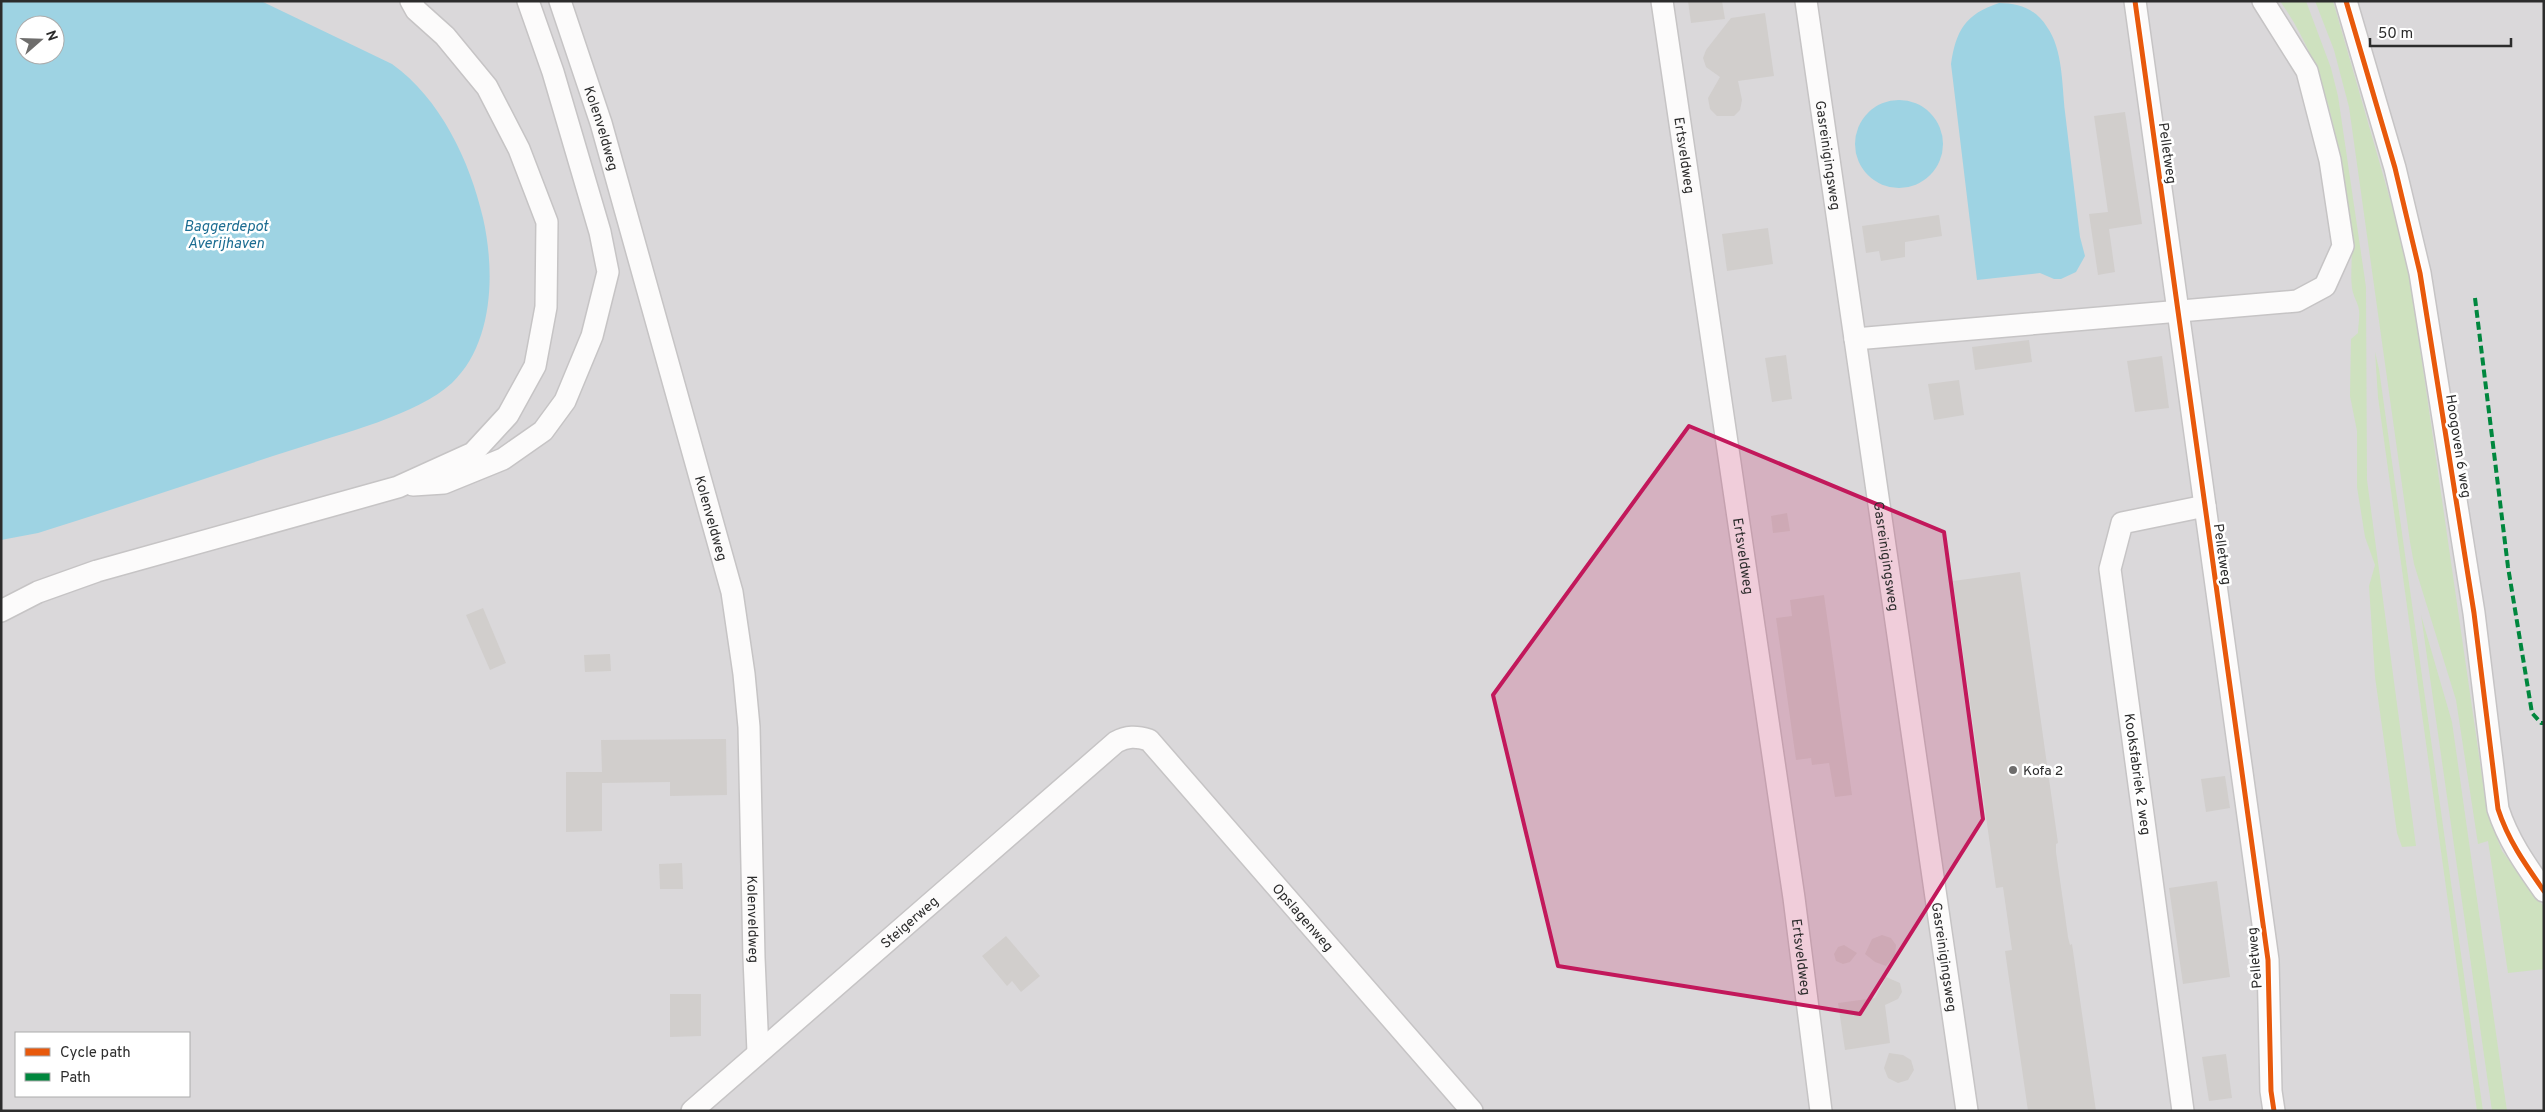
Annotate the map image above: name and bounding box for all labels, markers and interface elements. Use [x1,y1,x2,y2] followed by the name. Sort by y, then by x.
[15,15,65,65] north arrow
[2370,15,2511,47] scale bar
[2378,25,2413,44] text: 50 m
[41,28,61,44] text: N
[579,84,621,173] street label: Kolenveldweg
[1811,100,1843,212] street label: Gasreinigingsweg
[1669,116,1697,195] street label: Ertsveldweg
[2154,121,2179,185] street label: Pelletweg
[184,218,269,254] water label: Baggerdepot Averijhaven
[2441,393,2474,499] street label: Hoogoven 6 weg
[690,474,730,563] street label: Kolenveldweg
[1869,500,1901,612] street label: Gasreinigingsweg
[1728,517,1756,596] street label: Ertsveldweg
[2209,522,2234,586] street label: Pelletweg
[2120,712,2153,836] street label: Kooksfabriek 2 weg
[2023,763,2063,780] place label: Kofa 2
[2007,764,2019,776] marker: Kofa 2
[742,875,761,963] street label: Kolenveldweg
[1268,881,1336,956] street label: Opslagenweg
[878,893,943,953] street label: Steigerweg
[1927,901,1960,1013] street label: Gasreinigingsweg
[1787,918,1813,996] street label: Ertsveldweg
[2244,926,2267,989] street label: Pelletweg
[15,1032,190,1097] legend
[60,1044,131,1063] text: Cycle path
[60,1069,91,1088] text: Path

